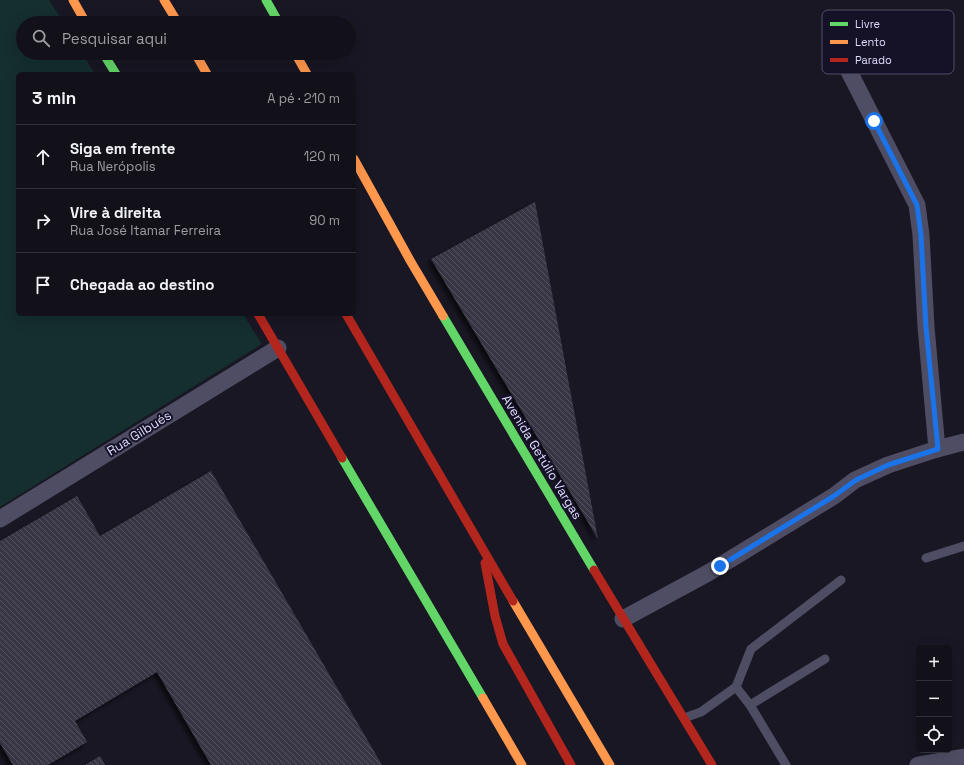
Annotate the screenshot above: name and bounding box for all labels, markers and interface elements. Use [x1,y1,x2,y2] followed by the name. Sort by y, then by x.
[822,10,954,74] legend
[16,16,356,60] search box
[855,17,880,31] text: Livre
[30,27,52,49] icon: search
[62,29,167,48] text: Pesquisar aqui
[855,35,886,49] text: Lento
[855,53,892,67] text: Parado
[32,87,76,109] text: 3 min
[267,90,340,107] text: A pé · 210 m
[865,112,883,130] route start
[70,139,176,158] text: Siga em frente
[32,146,54,168] icon: ahead
[304,148,340,165] text: 120 m
[70,158,156,175] text: Rua Nerópolis
[70,203,161,222] text: Vire à direita
[32,210,54,232] icon: right
[309,212,340,229] text: 90 m
[70,222,221,239] text: Rua José Itamar Ferreira
[32,274,54,296] icon: arrive
[70,275,214,294] text: Chegada ao destino
[498,391,586,523] street label: Avenida Getúlio Vargas
[104,406,174,460] street label: Rua Gilbués
[711,557,729,575] route end
[916,645,952,753] map controls
[916,645,952,681] button: +
[916,681,952,717] button: −
[916,717,952,753] button: locate

